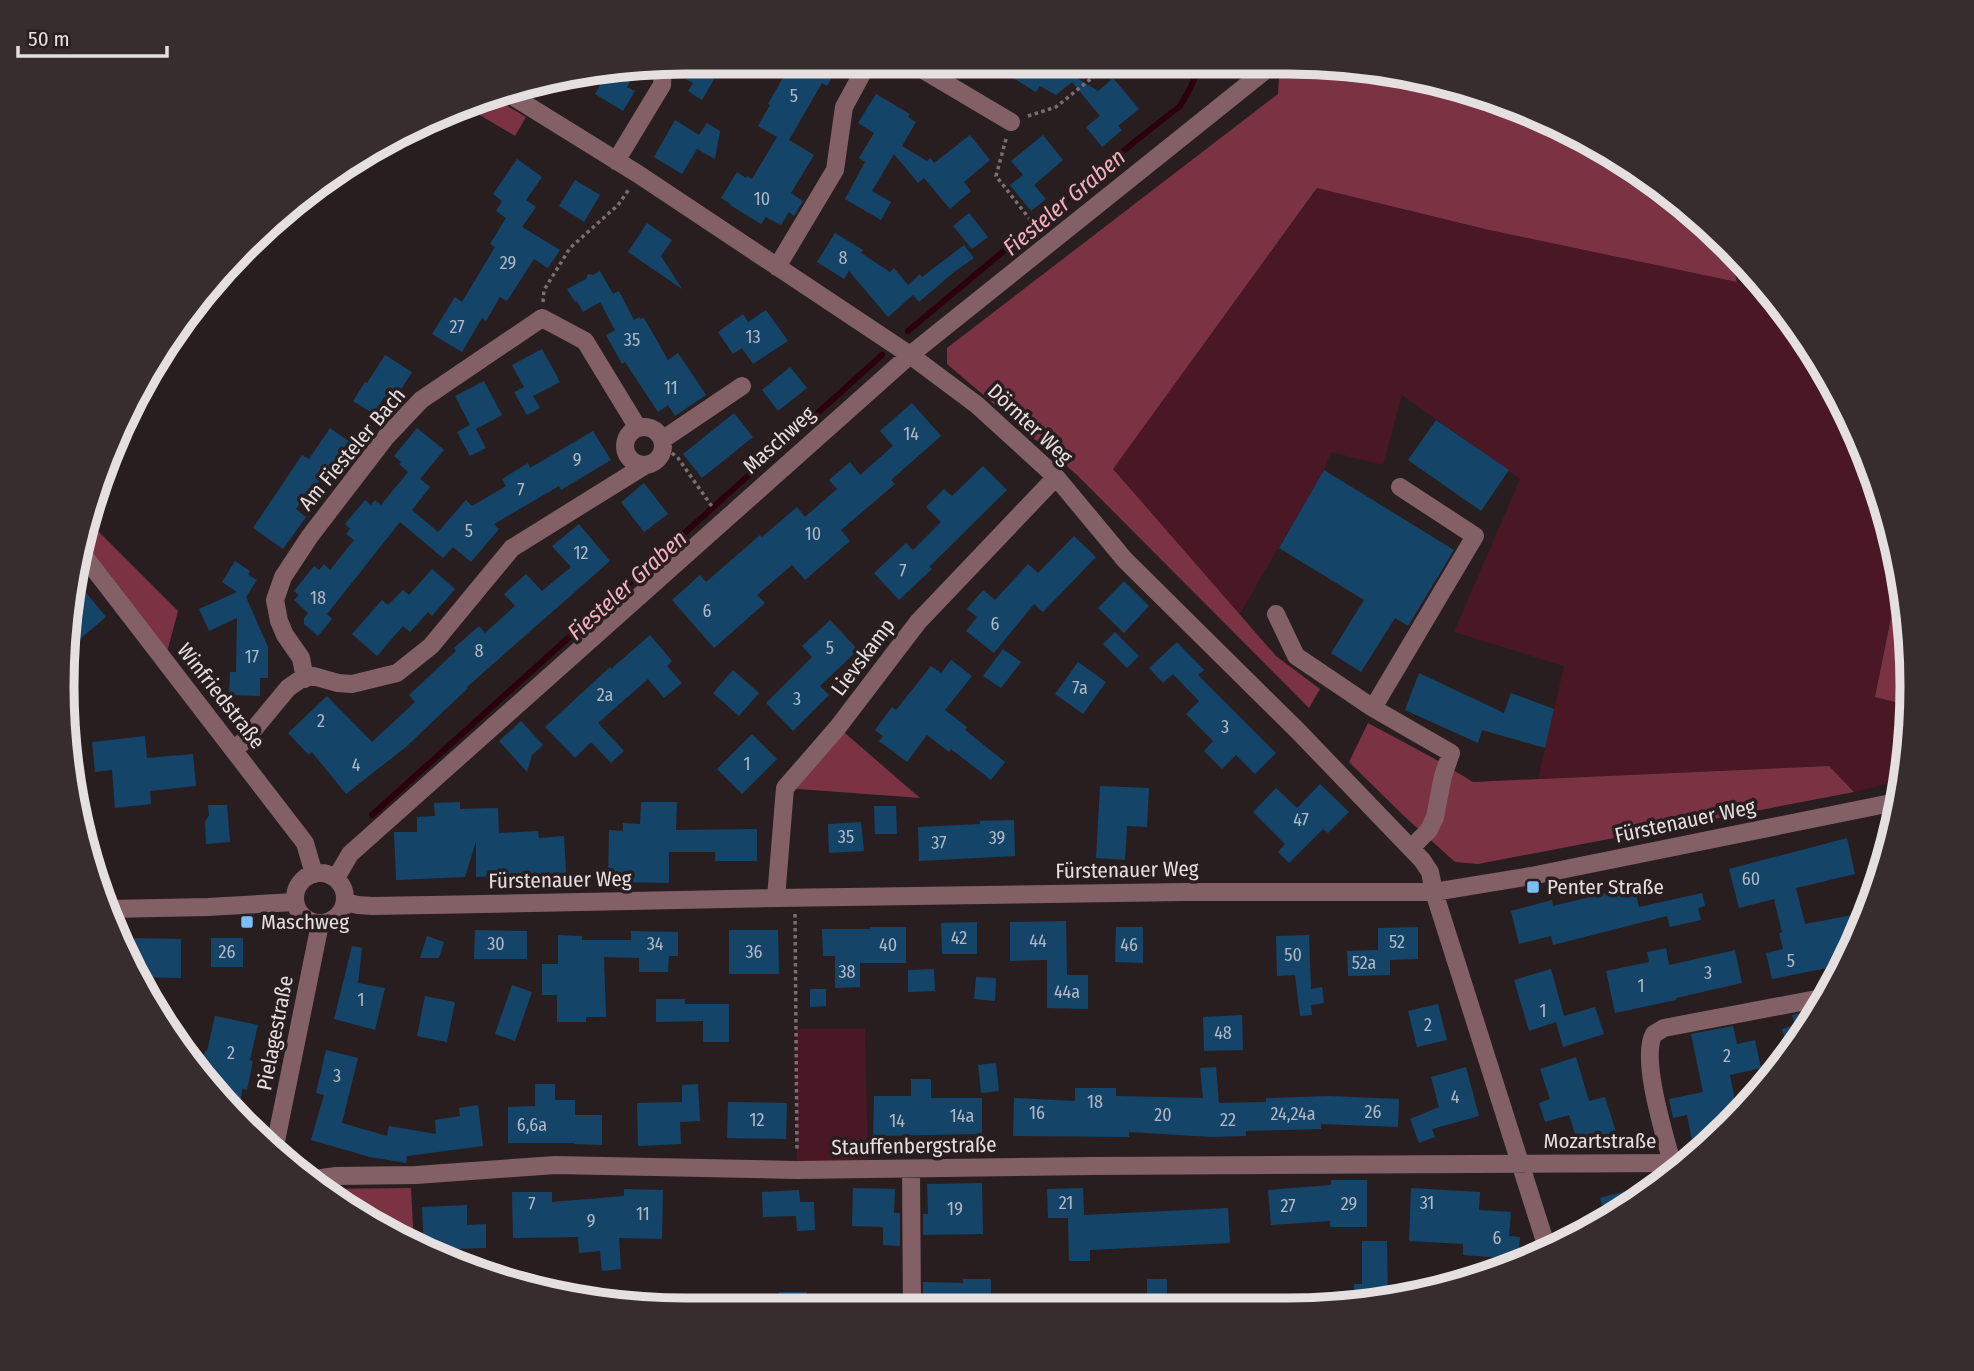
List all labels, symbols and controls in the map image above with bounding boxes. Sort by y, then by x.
scale bar [18,14,166,58]
text: 50 m [28,26,70,52]
house number: 5 [790,85,798,107]
water label: Fiesteler Graben [997,143,1131,261]
house number: 10 [754,188,770,210]
house number: 8 [839,247,848,269]
house number: 29 [500,252,516,274]
house number: 27 [449,316,465,338]
house number: 13 [745,326,761,348]
house number: 35 [624,329,640,351]
house number: 11 [664,377,678,399]
street label: Dörnter Weg [982,378,1078,470]
street label: Am Fiesteler Bach [293,382,411,516]
street label: Maschweg [738,401,821,479]
house number: 14 [903,423,919,445]
house number: 9 [573,449,581,471]
house number: 7 [517,479,525,501]
house number: 5 [465,520,473,542]
house number: 10 [805,523,821,545]
water label: Fiesteler Graben [562,524,692,646]
house number: 12 [574,542,589,564]
house number: 7 [899,560,907,582]
house number: 18 [310,587,326,609]
house number: 6 [703,600,712,622]
street label: Lievskamp [825,613,901,701]
house number: 6 [991,613,1000,635]
house number: 5 [826,637,834,659]
street label: Winfriedstraße [172,638,270,754]
house number: 8 [475,640,484,662]
house number: 17 [245,646,259,668]
house number: 7a [1072,677,1088,699]
house number: 2a [597,684,613,706]
house number: 3 [793,688,801,710]
house number: 2 [317,710,325,732]
house number: 3 [1221,716,1229,738]
house number: 1 [743,753,751,775]
house number: 4 [352,754,361,776]
street label: Fürstenauer Weg [1612,793,1758,849]
house number: 47 [1293,809,1309,831]
house number: 35 [838,826,854,848]
house number: 39 [989,827,1005,849]
house number: 37 [931,832,947,854]
street label: Fürstenauer Weg [1055,856,1199,884]
street label: Fürstenauer Weg [488,866,632,894]
house number: 60 [1742,868,1760,890]
place label: Penter Straße [1547,874,1664,900]
marker: Penter Straße [1525,879,1541,895]
place label: Maschweg [261,909,349,935]
marker: Maschweg [239,914,255,930]
house number: 42 [951,927,967,949]
house number: 44 [1029,930,1047,952]
house number: 52 [1389,931,1405,953]
house number: 30 [487,933,505,955]
house number: 34 [647,933,664,955]
house number: 40 [879,934,897,956]
house number: 46 [1120,934,1138,956]
house number: 26 [219,941,236,963]
house number: 36 [745,941,763,963]
house number: 50 [1284,944,1302,966]
house number: 5 [1787,950,1795,972]
house number: 52a [1352,952,1377,974]
house number: 38 [838,961,856,983]
house number: 3 [1704,962,1712,984]
street label: Pielagestraße [251,973,299,1093]
house number: 1 [1637,975,1645,997]
house number: 44a [1054,981,1080,1003]
house number: 1 [357,989,365,1011]
house number: 1 [1539,1000,1547,1022]
house number: 2 [1424,1014,1432,1036]
house number: 48 [1214,1022,1232,1044]
house number: 2 [227,1042,235,1064]
house number: 2 [1723,1045,1731,1067]
house number: 3 [333,1065,341,1087]
house number: 4 [1451,1086,1460,1108]
house number: 18 [1087,1091,1103,1113]
house number: 26 [1365,1101,1382,1123]
house number: 16 [1029,1102,1045,1124]
house number: 24,24a [1270,1103,1316,1125]
house number: 20 [1154,1104,1172,1126]
house number: 14a [950,1105,974,1127]
house number: 12 [750,1109,765,1131]
house number: 22 [1220,1109,1236,1131]
house number: 14 [889,1110,905,1132]
house number: 6,6a [517,1114,547,1136]
street label: Mozartstraße [1544,1128,1656,1154]
street label: Stauffenbergstraße [831,1132,997,1160]
house number: 21 [1059,1192,1073,1214]
house number: 31 [1420,1192,1434,1214]
house number: 7 [528,1193,536,1215]
house number: 29 [1341,1193,1357,1215]
house number: 27 [1280,1195,1296,1217]
house number: 19 [947,1198,963,1220]
house number: 11 [636,1203,650,1225]
house number: 9 [587,1210,595,1232]
house number: 6 [1493,1227,1502,1249]

